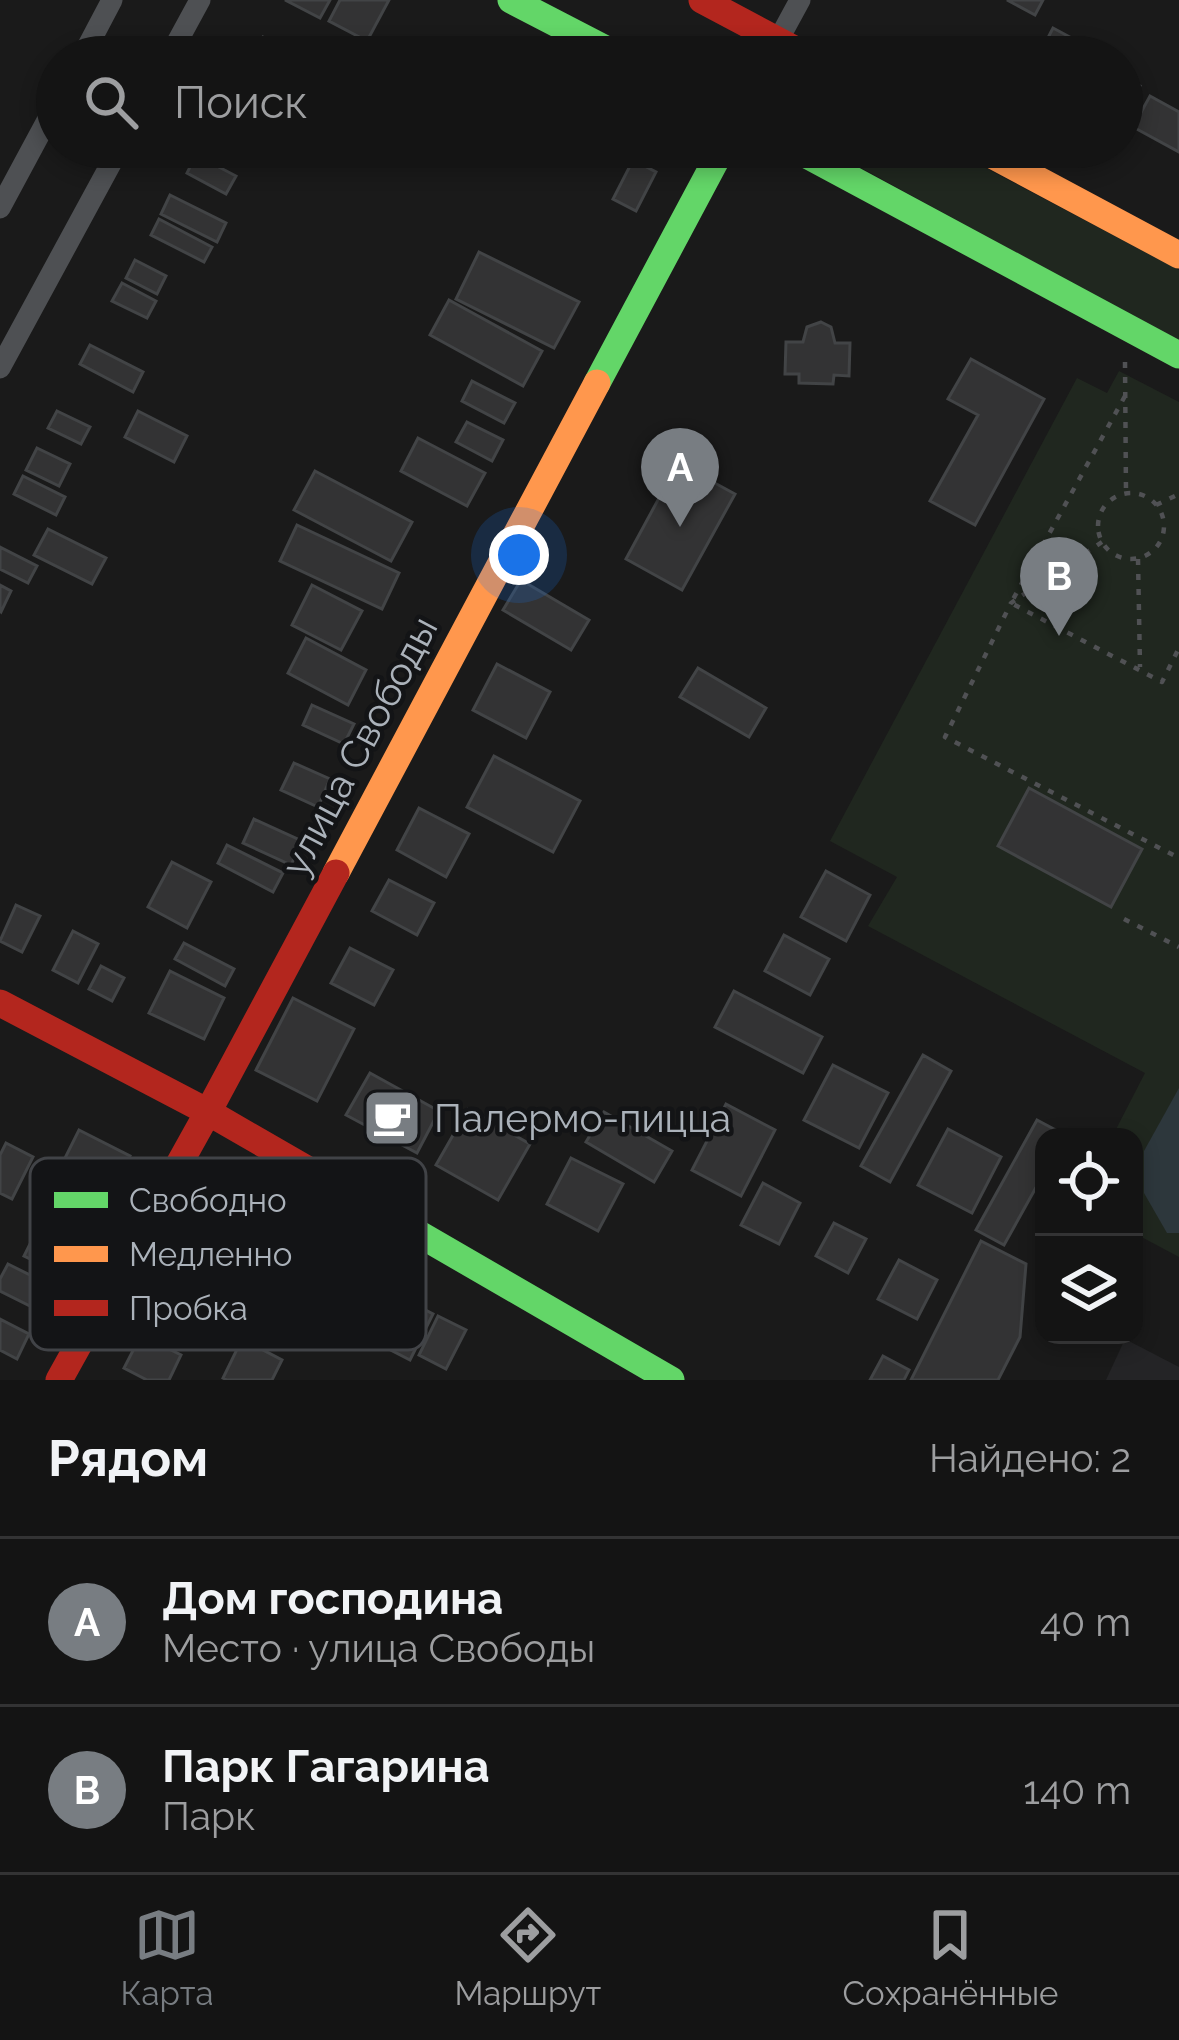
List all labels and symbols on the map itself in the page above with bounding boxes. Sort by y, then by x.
pin: A [641,428,719,527]
your location [489,525,549,585]
pin: B [1020,537,1098,636]
street label: улица Свободы [271,608,447,884]
cafe icon: Палермо-пицца [361,1087,423,1149]
place label: Палермо-пицца [434,1095,731,1141]
legend [30,1158,426,1350]
text: Свободно [129,1181,287,1220]
text: Медленно [129,1235,292,1274]
text: Пробка [129,1289,248,1328]

